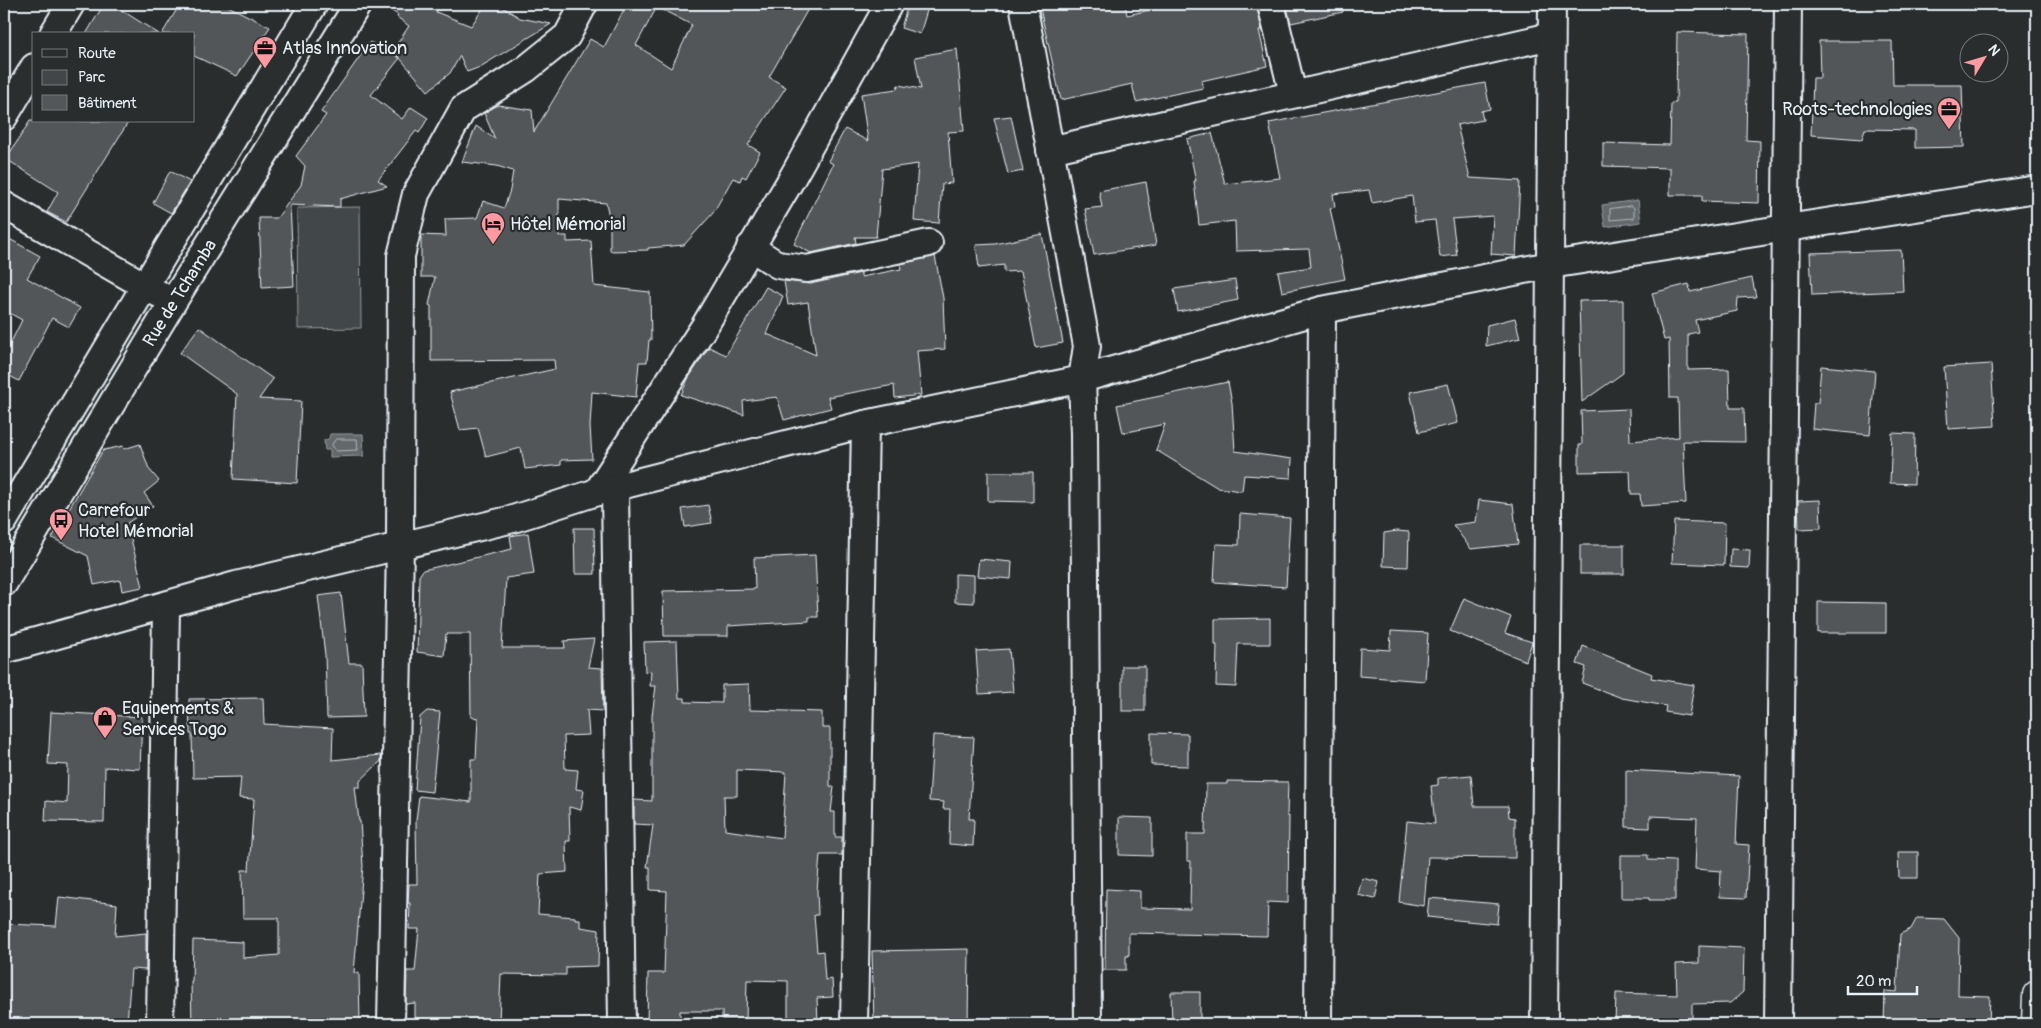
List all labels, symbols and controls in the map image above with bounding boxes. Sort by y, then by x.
legend [32,32,195,122]
north arrow [1958,32,2008,82]
office icon: Atlas Innovation [252,35,278,69]
place label: Atlas Innovation [282,37,407,60]
text: N [1984,41,2003,59]
text: Route [78,44,116,63]
text: Parc [78,68,106,87]
text: Bâtiment [78,94,138,113]
office icon: Roots-technologies [1936,96,1962,130]
place label: Roots-technologies [1782,98,1932,121]
hotel icon: Hôtel Mémorial [480,211,506,245]
place label: Hôtel Mémorial [510,213,626,236]
street label: Rue de Tchamba [138,235,222,351]
place label: Carrefour Hotel Mémorial [78,499,194,543]
bus stop icon: Carrefour Hotel Mémorial [48,507,74,541]
place label: Equipements & Services Togo [122,697,234,741]
shop icon: Equipements & Services Togo [92,705,118,739]
scale bar [1848,963,1917,995]
text: 20 m [1856,972,1891,991]

